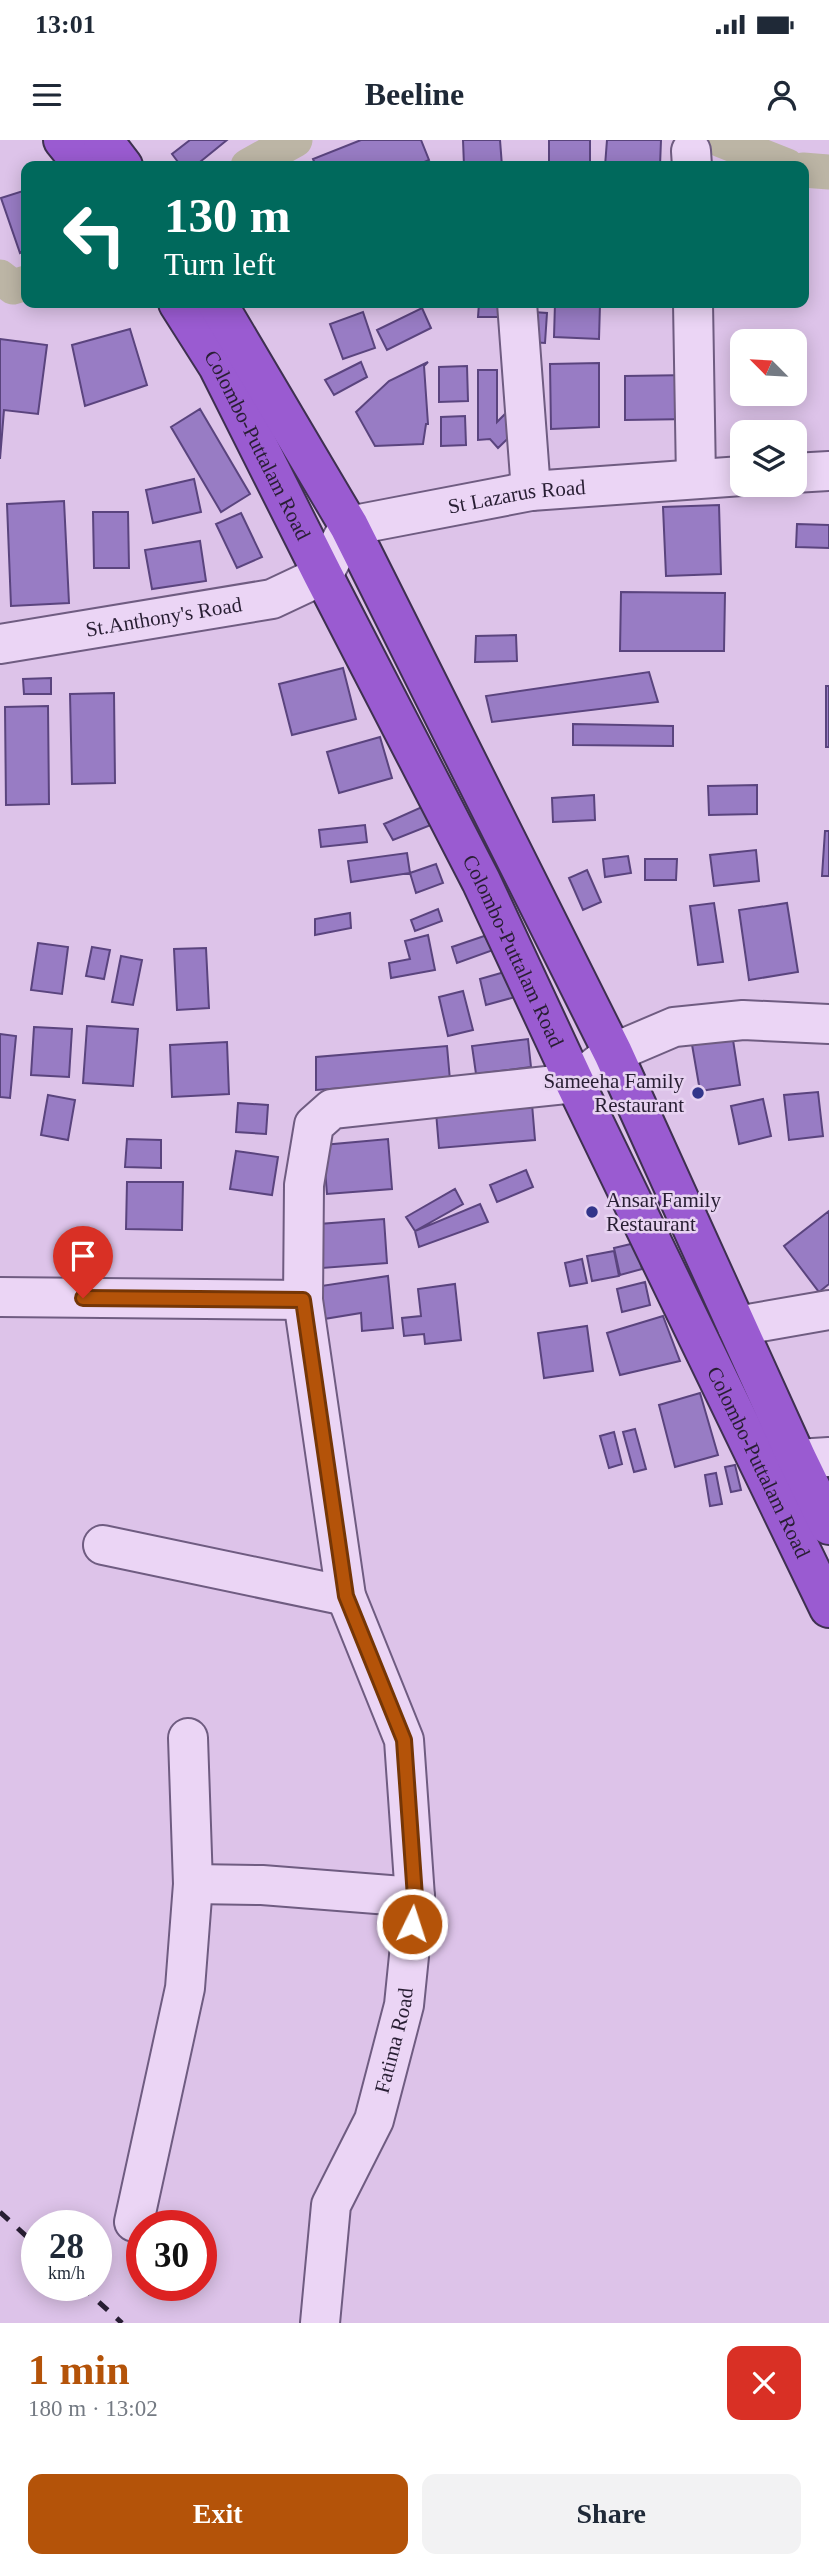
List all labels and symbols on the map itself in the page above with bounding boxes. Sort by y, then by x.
north arrow [730,329,807,406]
street label: Colombo-Puttalam Road [199,346,316,544]
street label: St Lazarus Road [446,475,587,519]
street label: St.Anthony's Road [84,592,244,642]
street label: Colombo-Puttalam Road [458,851,569,1051]
place label: Sameeha Family Restaurant [543,1069,684,1117]
marker: Sameeha Family Restaurant [690,1085,706,1101]
place label: Ansar Family Restaurant [606,1188,721,1236]
marker: Ansar Family Restaurant [584,1204,600,1220]
pin [53,1226,113,1298]
street label: Colombo-Puttalam Road [702,1363,815,1562]
position arrow [375,1887,449,1961]
street label: Fatima Road [370,1986,418,2096]
speed limit sign: 30 [126,2210,217,2301]

